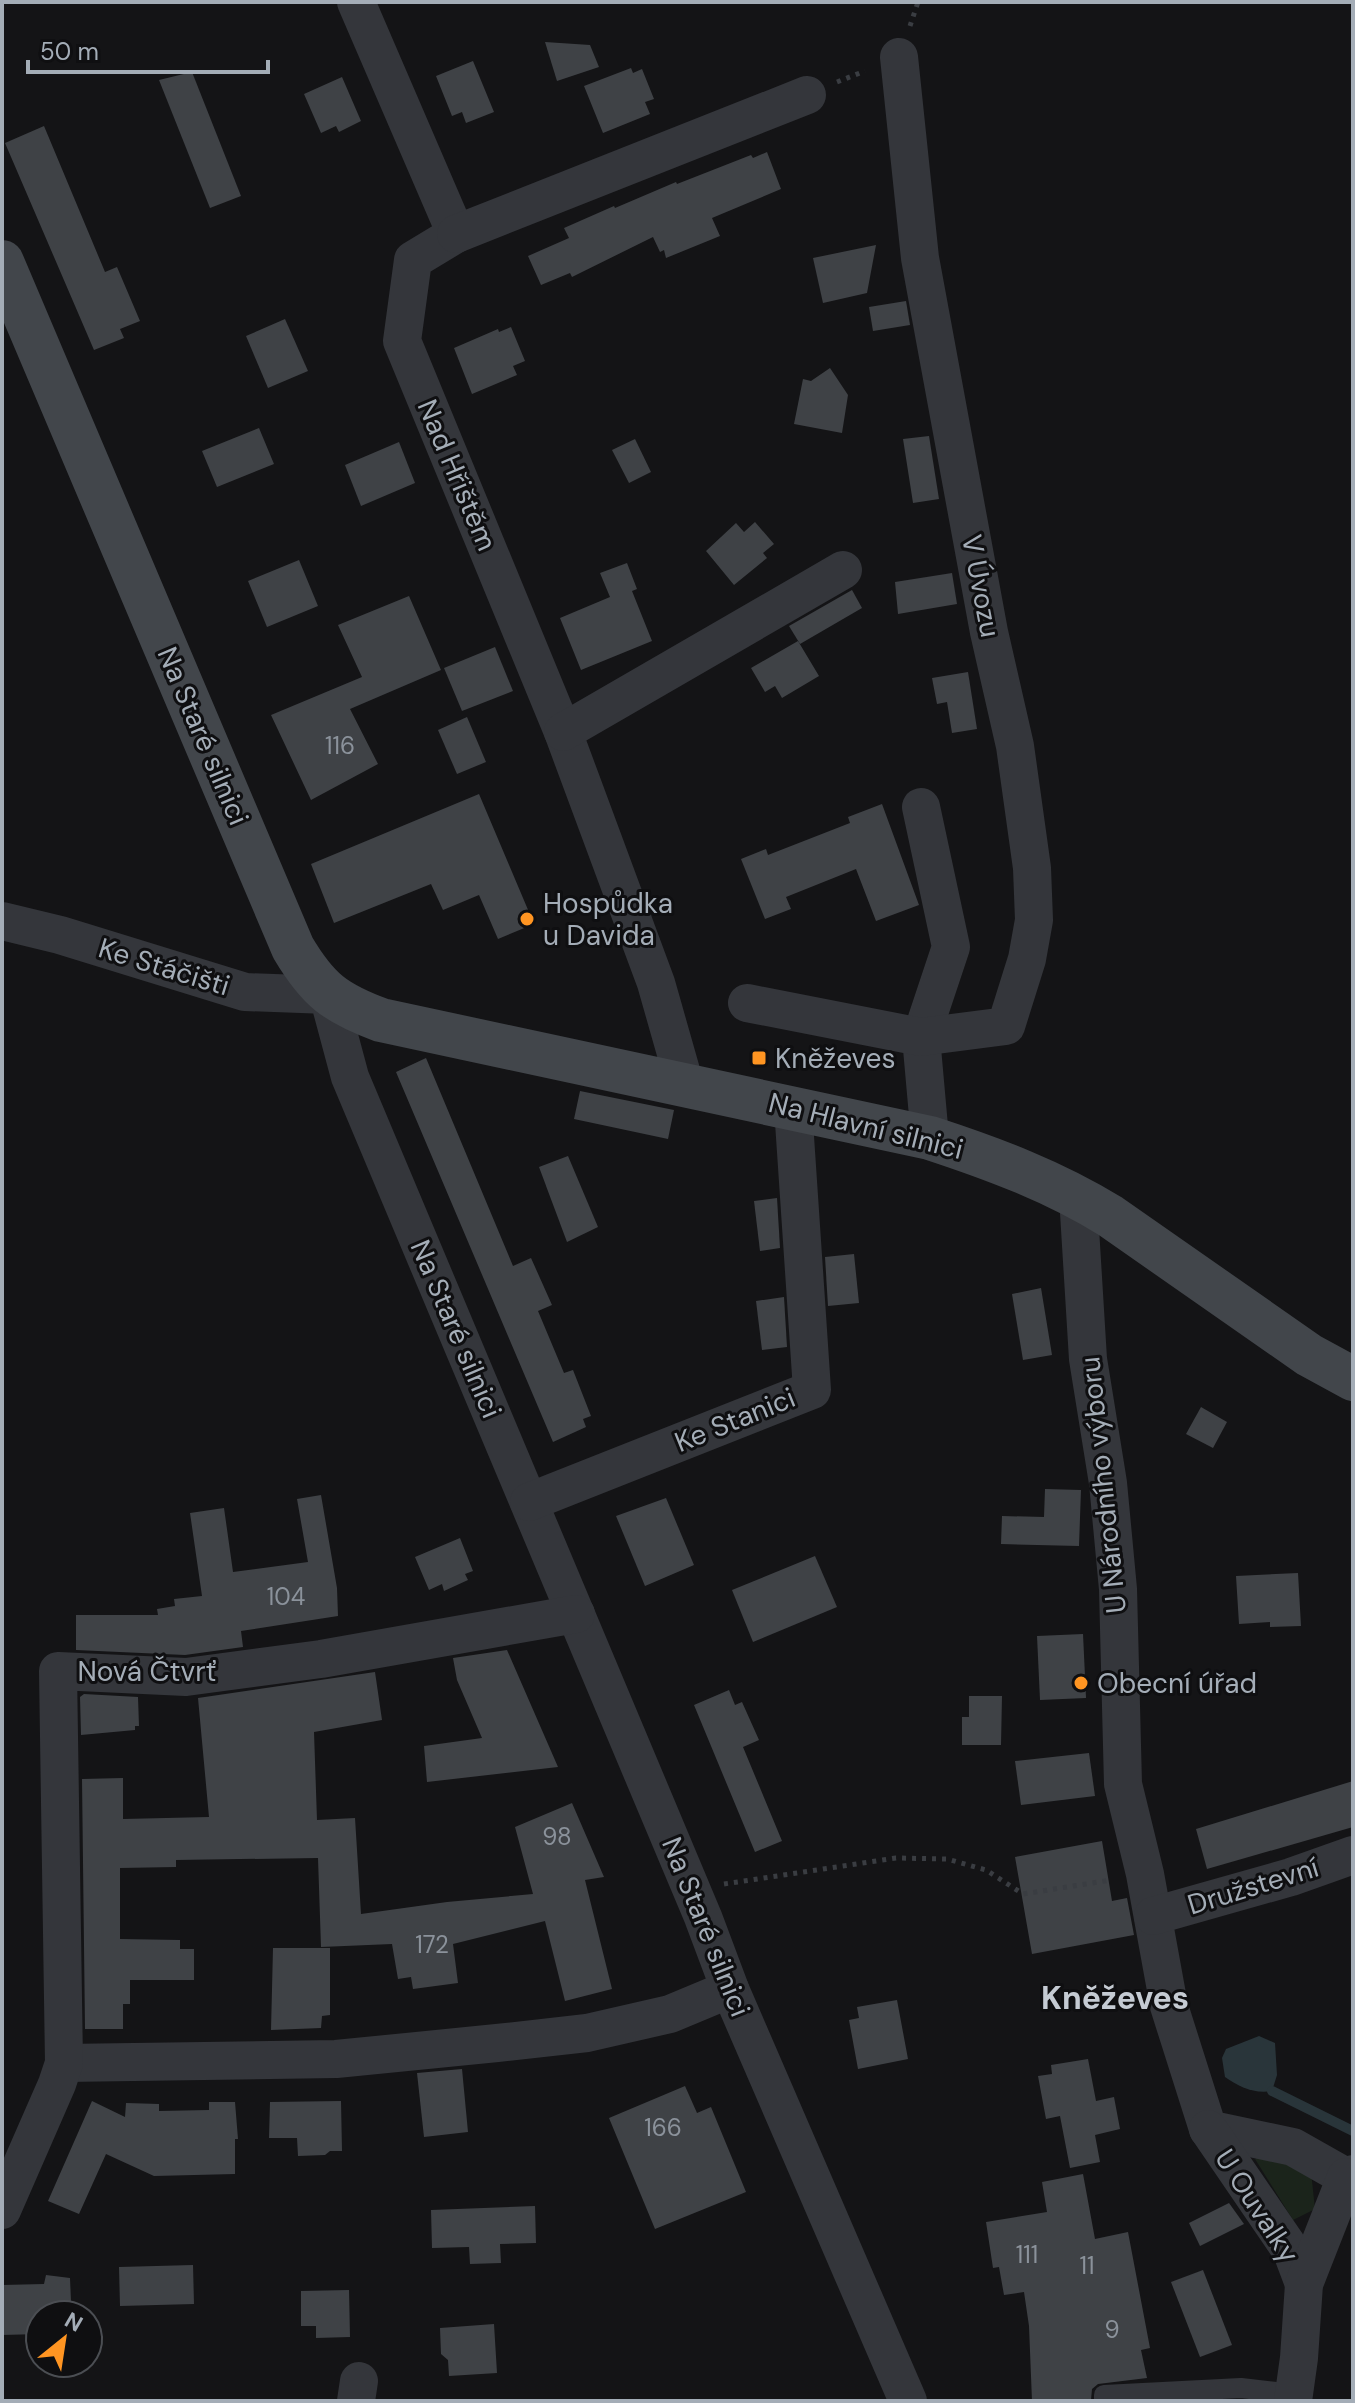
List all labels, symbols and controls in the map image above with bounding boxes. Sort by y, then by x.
scale bar [28,24,268,74]
text: 50 m [40,36,99,67]
street label: Nad Hřištěm [409,394,505,556]
street label: V Úvozu [953,531,1009,641]
street label: Na Staré silnici [149,641,257,831]
house number: 116 [325,730,355,761]
place label: Hospůdka u Davida [543,885,673,954]
marker: Hospůdka u Davida [518,910,536,928]
street label: Ke Stáčišti [94,930,234,1004]
place label: Kněževes [775,1040,896,1077]
marker: Kněževes [750,1049,768,1067]
street label: Na Hlavní silnici [765,1084,967,1168]
street label: Na Staré silnici [402,1234,510,1424]
street label: U Národního výboru [1071,1355,1135,1615]
street label: Ke Stanici [669,1379,801,1461]
house number: 104 [267,1581,305,1612]
street label: Nová Čtvrť [77,1653,217,1690]
place label: Obecní úřad [1097,1665,1257,1702]
marker: Obecní úřad [1072,1674,1090,1692]
house number: 98 [542,1821,572,1852]
street label: Na Staré silnici [653,1832,759,2022]
street label: Družstevní [1183,1848,1324,1923]
house number: 172 [415,1929,449,1960]
district label: Kněževes [1041,1977,1189,2019]
house number: 166 [644,2112,682,2143]
street label: U Ouvalky [1206,2142,1308,2270]
house number: 111 [1016,2239,1038,2270]
house number: 11 [1080,2250,1094,2281]
north arrow [24,2299,104,2379]
text: N [60,2306,88,2339]
house number: 9 [1104,2314,1120,2345]

